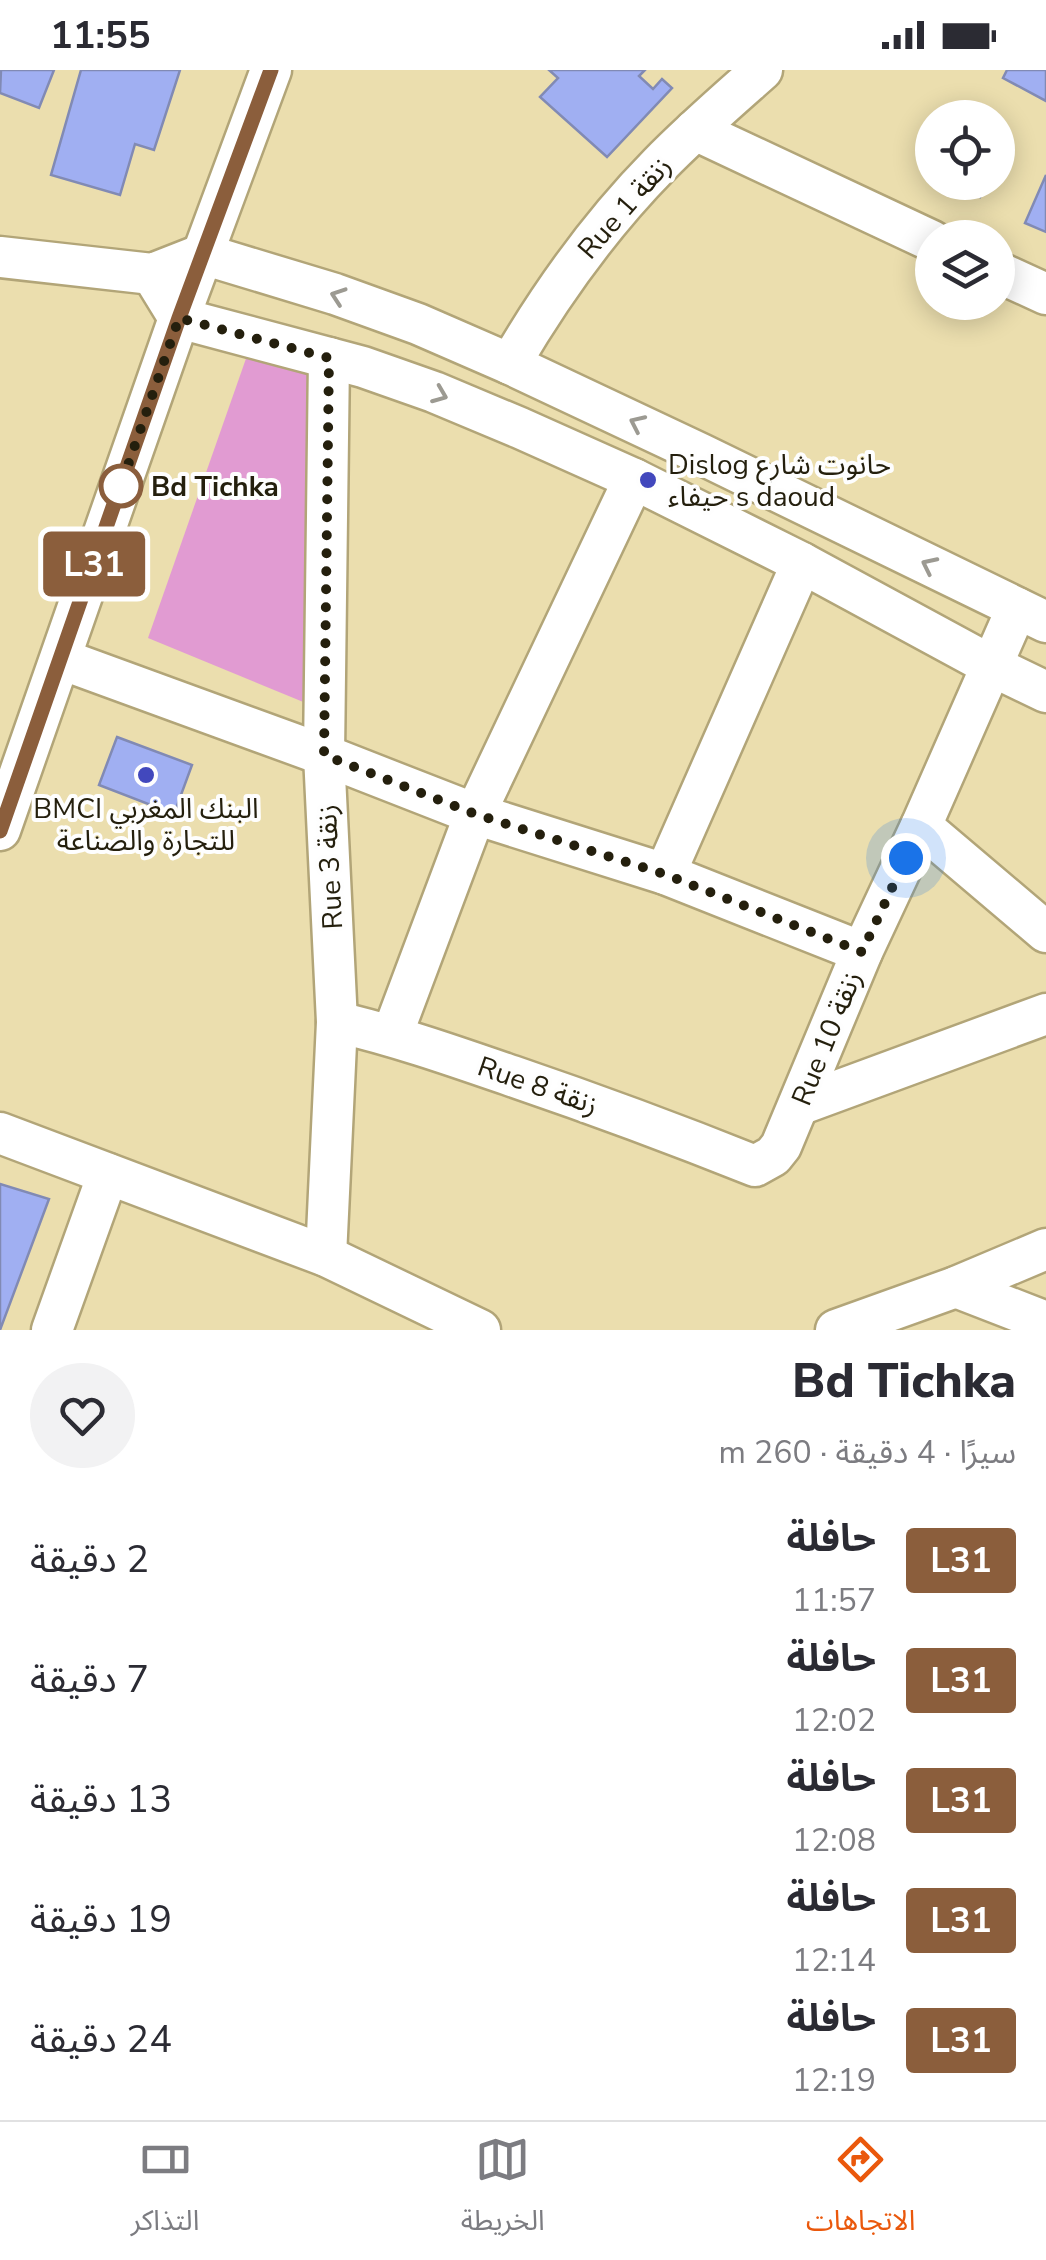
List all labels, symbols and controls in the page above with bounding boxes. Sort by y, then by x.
text: 11:55 [50,10,151,61]
map controls [915,100,1015,320]
button: locate [915,100,1015,200]
street label: Rue 1 زنقة [569,148,680,267]
button: layers [915,220,1015,320]
one-way arrow [330,287,347,307]
one-way arrow [431,383,448,403]
one-way arrow [629,416,647,436]
place label: Dislog حانوت شارع حيفاء s daoud [668,446,891,516]
marker: Bd Tichka [100,465,142,507]
place label: Bd Tichka [151,468,279,506]
marker: Dislog حانوت شارع حيفاء s daoud [637,469,659,491]
line badge: L31 [36,532,152,596]
text: L31 [63,541,125,588]
one-way arrow [922,558,940,577]
marker: BMCI البنك المغربي للتجارة والصناعة [135,764,157,786]
place label: BMCI البنك المغربي للتجارة والصناعة [33,790,259,860]
street label: Rue 3 زنقة [308,804,352,930]
your location [881,833,931,883]
street label: Rue 10 زنقة [783,966,871,1111]
street label: Rue 8 زنقة [472,1048,603,1124]
text: Bd Tichka [792,1348,1016,1414]
button: heart [30,1363,135,1468]
text: سيرًا · 4 دقيقة · 260 m [718,1431,1016,1474]
text: حافلة [787,1513,876,1564]
text: 2 دقيقة [30,1534,149,1585]
text: L31 [930,1537,992,1584]
text: 11:57 [792,1579,876,1622]
text: حافلة [787,1633,876,1684]
text: 7 دقيقة [30,1654,149,1705]
text: L31 [930,1657,992,1704]
text: 12:02 [792,1699,876,1742]
text: حافلة [787,1753,876,1804]
text: 13 دقيقة [30,1774,172,1825]
text: L31 [930,1777,992,1824]
text: 12:08 [792,1819,876,1862]
text: حافلة [787,1873,876,1924]
text: 19 دقيقة [30,1894,172,1945]
text: L31 [930,1897,992,1944]
text: 12:14 [792,1939,876,1982]
text: حافلة [787,1993,876,2044]
text: 24 دقيقة [30,2014,172,2065]
text: L31 [930,2017,992,2064]
text: 12:19 [792,2059,876,2102]
tab: التذاكر [131,2132,199,2251]
tab: الخريطة [461,2132,545,2251]
tab: الاتجاهات [806,2132,915,2251]

